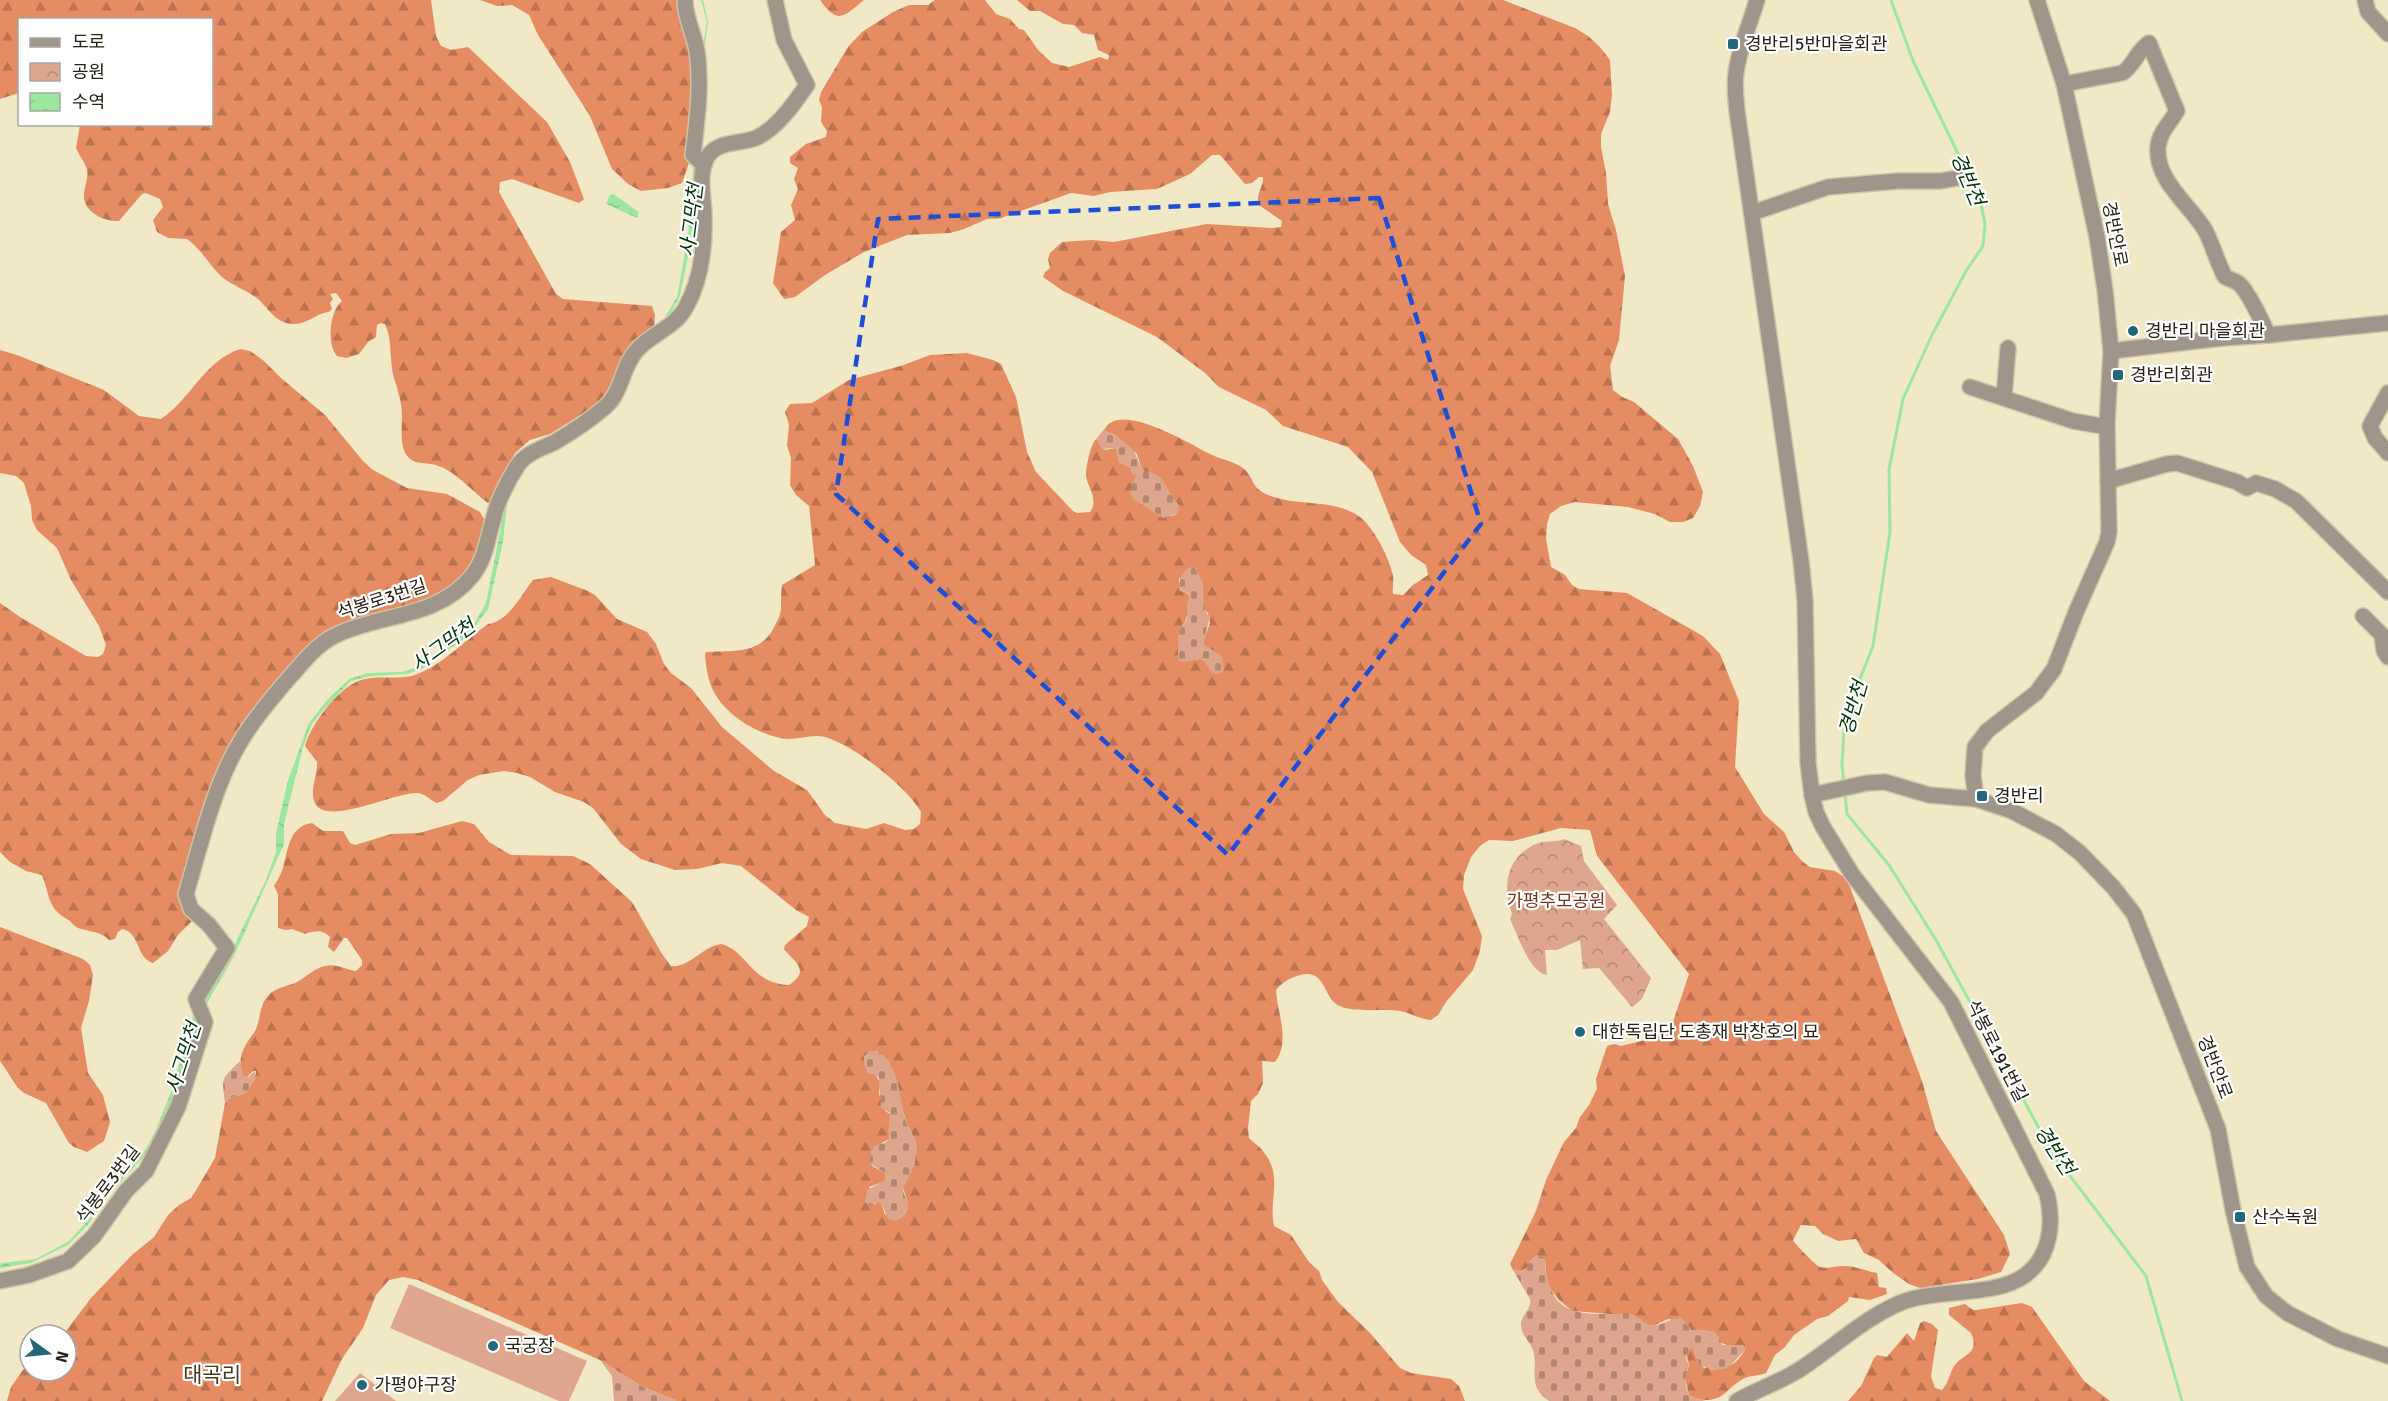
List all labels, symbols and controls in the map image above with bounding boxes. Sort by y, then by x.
legend [18,18,213,126]
text: 도로 [72,31,105,53]
place label: 경반리5반마을회관 [1745,33,1888,55]
marker: 경반리5반마을회관 [1726,37,1740,51]
text: 공원 [72,61,105,83]
text: 수역 [72,91,105,113]
water label: 경반천 [1945,149,1991,212]
water label: 사그막천 [675,179,709,258]
street label: 경반안로 [2098,199,2132,269]
place label: 경반리 마을회관 [2145,320,2265,342]
marker: 경반리 마을회관 [2126,324,2140,338]
place label: 경반리회관 [2130,364,2213,386]
marker: 경반리회관 [2111,368,2125,382]
street label: 석봉로3번길 [335,574,429,624]
water label: 사그막천 [406,612,483,677]
water label: 경반천 [1834,676,1874,738]
place label: 경반리 [1994,785,2044,807]
marker: 경반리 [1975,789,1989,803]
park label: 가평추모공원 [1506,890,1606,912]
street label: 석봉로191번길 [1962,996,2032,1106]
water label: 사그막천 [160,1017,208,1097]
place label: 대한독립단 도총재 박창호의 묘 [1592,1021,1819,1043]
marker: 대한독립단 도총재 박창호의 묘 [1573,1025,1587,1039]
street label: 경반안로 [2193,1032,2237,1102]
water label: 경반천 [2029,1120,2082,1182]
street label: 석봉로3번길 [71,1140,145,1228]
place label: 산수녹원 [2252,1206,2318,1228]
marker: 산수녹원 [2233,1210,2247,1224]
north arrow [18,1323,78,1383]
place label: 국궁장 [505,1335,555,1357]
marker: 국궁장 [486,1339,500,1353]
text: N [50,1349,73,1365]
district label: 대곡리 [183,1362,241,1388]
place label: 가평야구장 [374,1374,457,1396]
marker: 가평야구장 [355,1378,369,1392]

